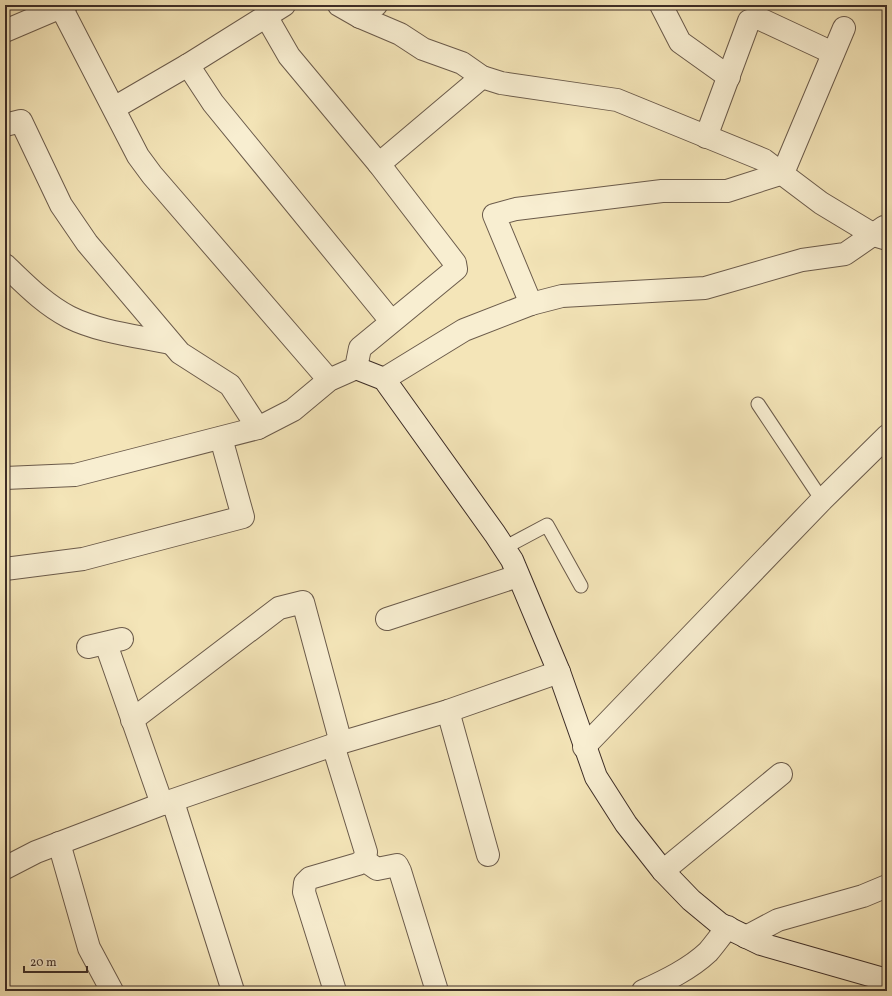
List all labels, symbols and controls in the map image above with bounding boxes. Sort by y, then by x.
scale bar [24,948,87,974]
text: 20 m [30,955,57,971]

